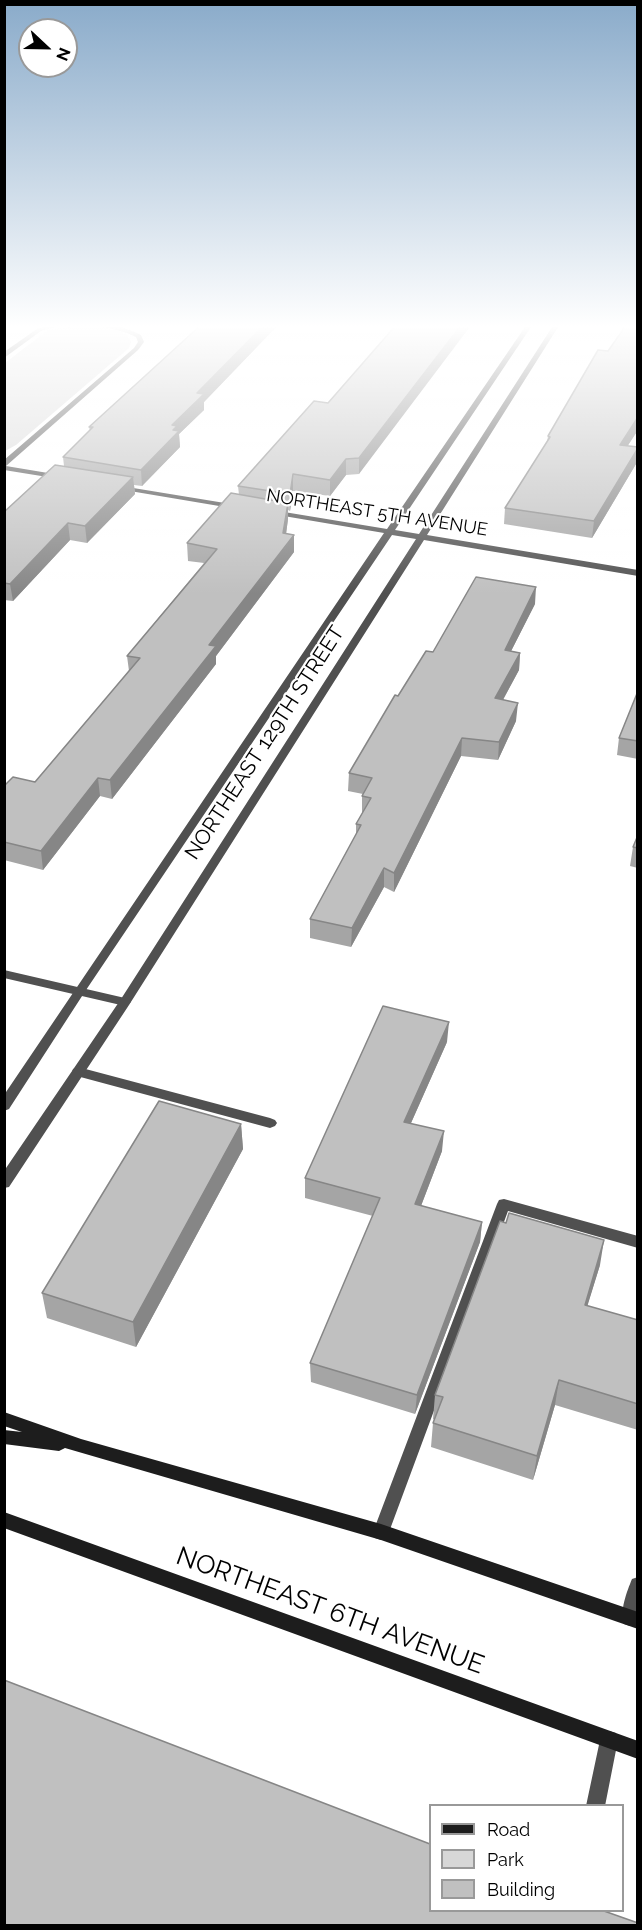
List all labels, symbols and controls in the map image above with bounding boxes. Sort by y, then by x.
north arrow [18,18,78,78]
text: N [52,45,74,63]
street label: NORTHEAST 5TH AVENUE [265,485,489,541]
street label: NORTHEAST 129TH STREET [180,621,350,865]
street label: NORTHEAST 6TH AVENUE [172,1541,488,1681]
legend [429,1804,624,1912]
text: Road [487,1819,530,1840]
text: Park [487,1849,524,1870]
text: Building [487,1879,555,1900]

